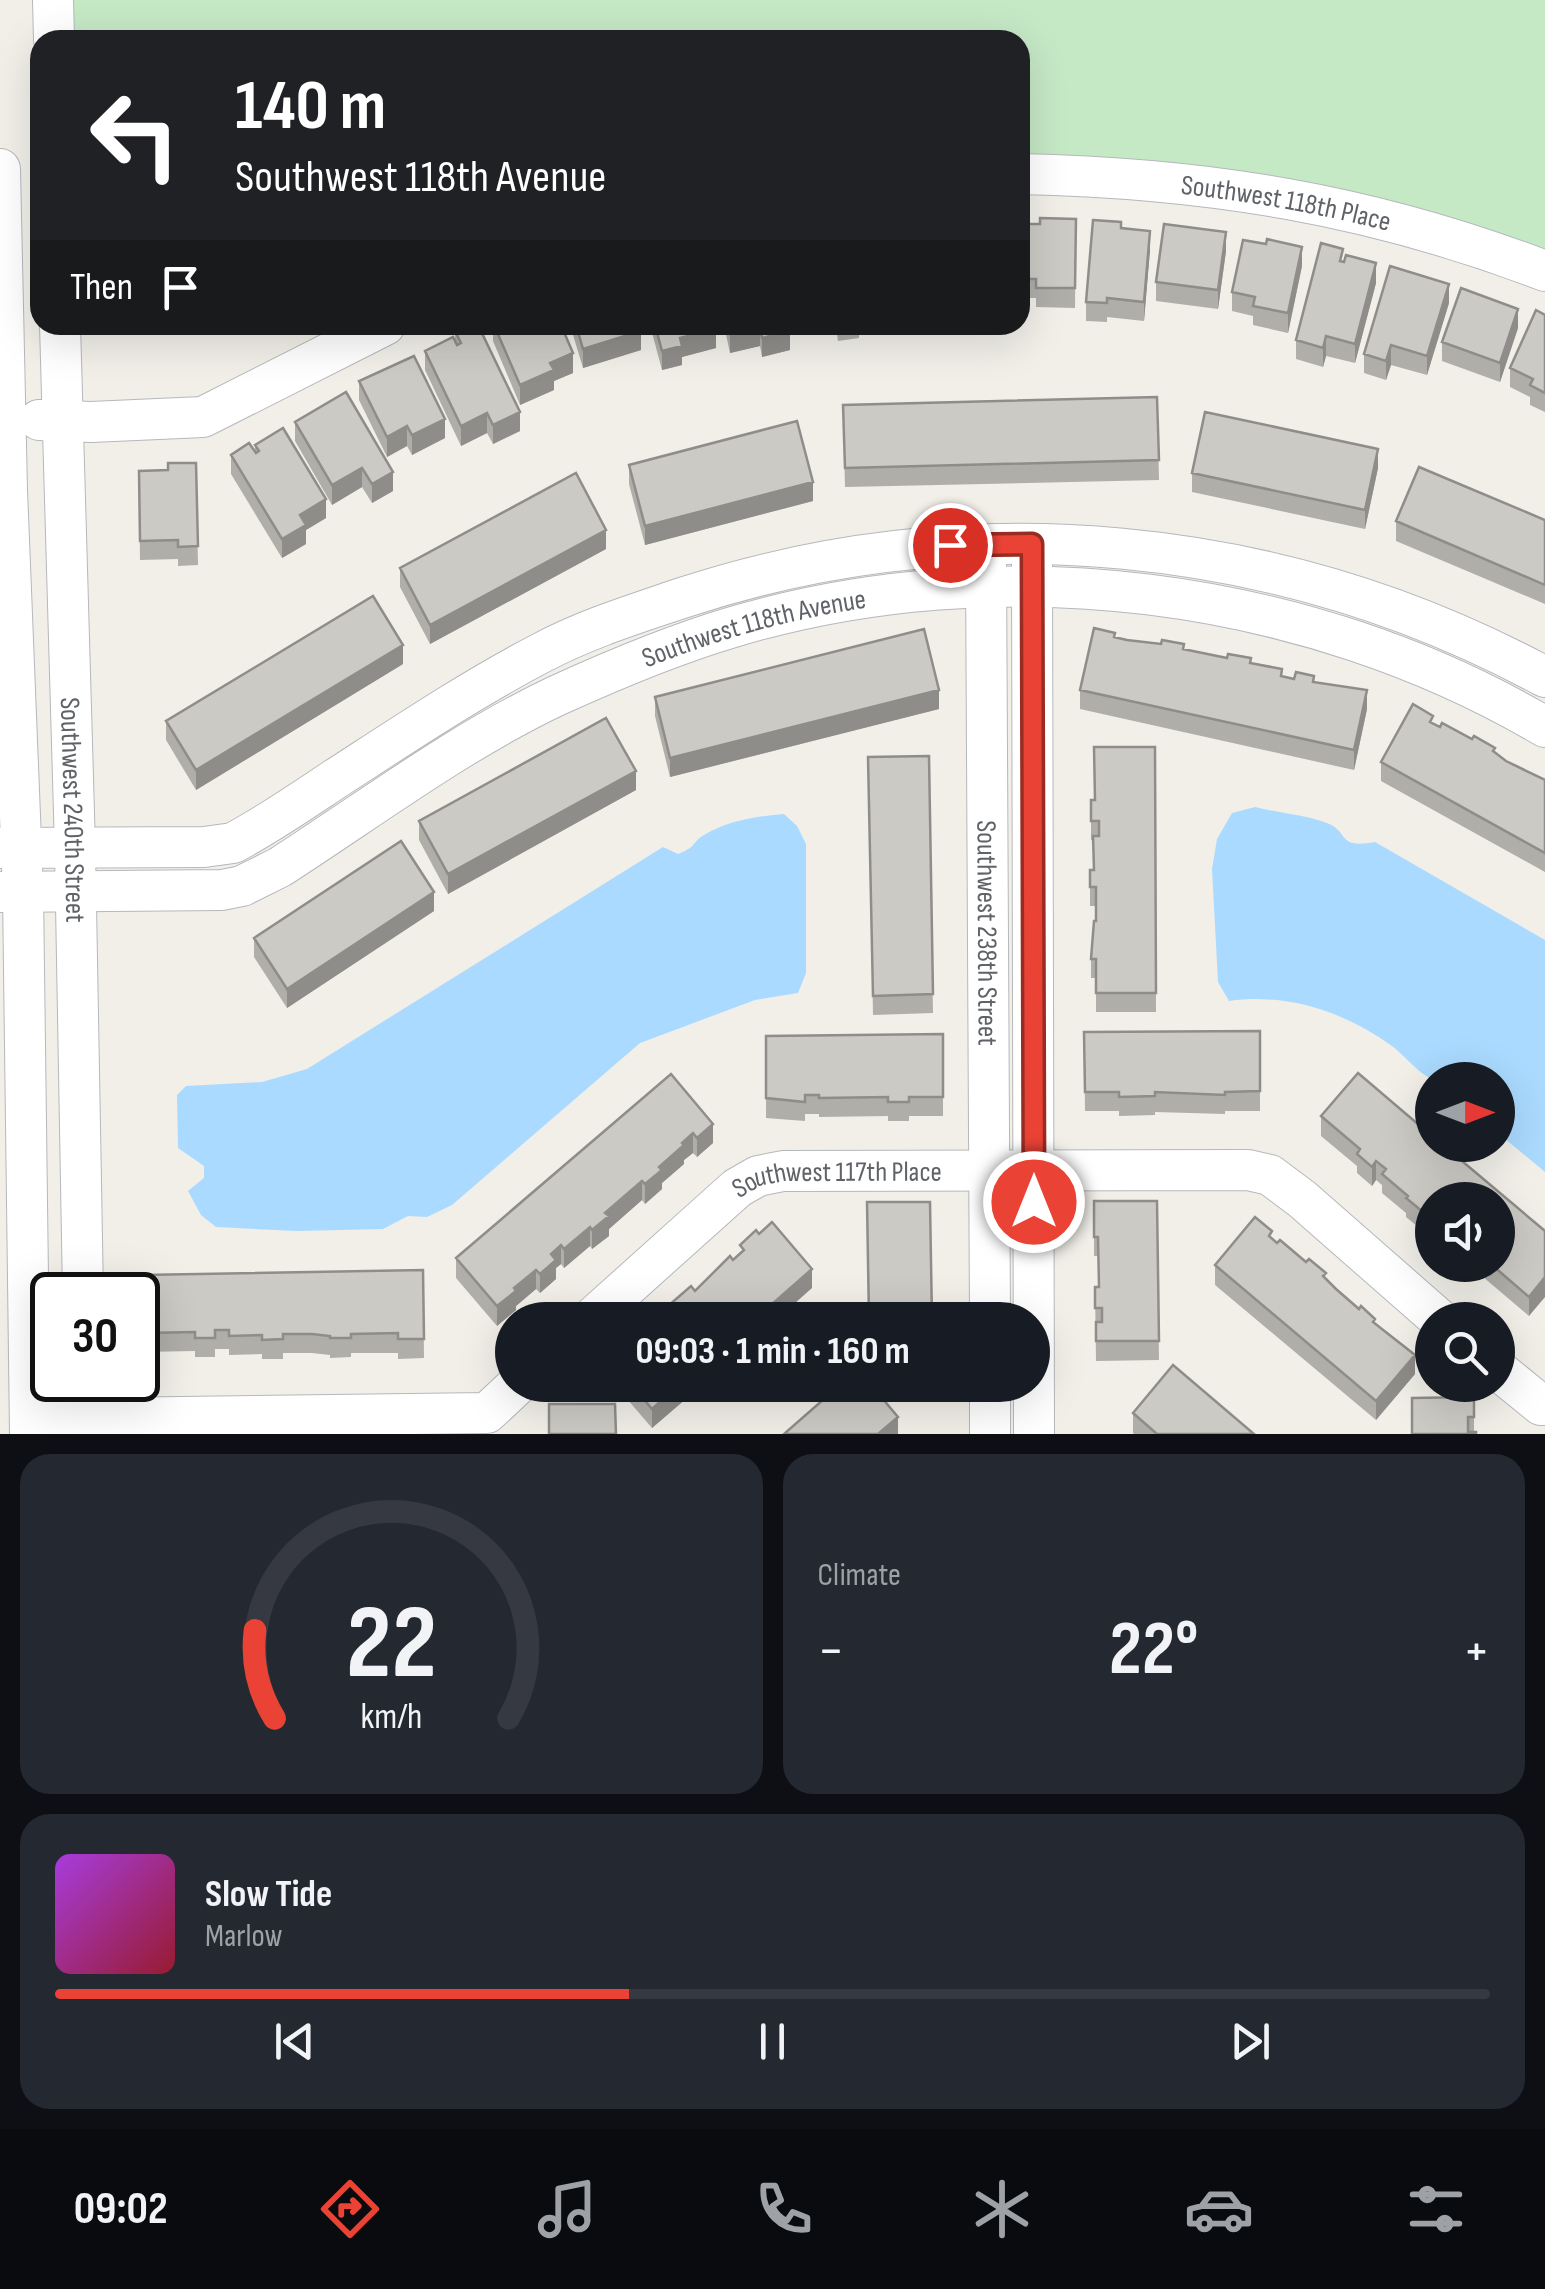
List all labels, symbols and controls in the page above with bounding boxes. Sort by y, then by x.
text: 140 m [235,65,386,149]
icon: left [70,70,200,200]
text: Southwest 118th Avenue [235,150,606,205]
street label: Southwest 118th Place [1179,169,1394,239]
icon: arrive [153,260,208,315]
text: Then [70,265,133,310]
pin [908,503,993,588]
icon: arrive [923,518,978,573]
street label: Southwest 118th Avenue [637,583,868,675]
street label: Southwest 240th Street [53,697,91,923]
street label: Southwest 238th Street [969,820,1004,1046]
north arrow [1415,1062,1515,1162]
map controls [1415,1062,1515,1402]
position arrow [982,1150,1086,1254]
street label: Southwest 117th Place [726,1156,942,1205]
button: sound [1415,1182,1515,1282]
speed limit sign: 30 [30,1272,160,1402]
button: search [1415,1302,1515,1402]
text: 09:03 · 1 min · 160 m [635,1329,910,1374]
text: Climate [818,1556,901,1595]
text: 22 [346,1582,437,1707]
text: 22° [1109,1605,1198,1696]
text: − [818,1618,844,1685]
text: + [1463,1618,1490,1685]
text: km/h [360,1696,422,1739]
text: Slow Tide [205,1872,332,1917]
text: Marlow [205,1917,283,1956]
icon: previous [267,2014,322,2069]
icon: pause [745,2014,800,2069]
icon: next [1223,2014,1278,2069]
icon: directions [315,2174,385,2244]
icon: music [532,2174,602,2244]
icon: phone [749,2174,819,2244]
icon: climate [967,2174,1037,2244]
icon: car [1184,2174,1254,2244]
icon: filters [1401,2174,1471,2244]
text: 09:02 [74,2182,168,2237]

